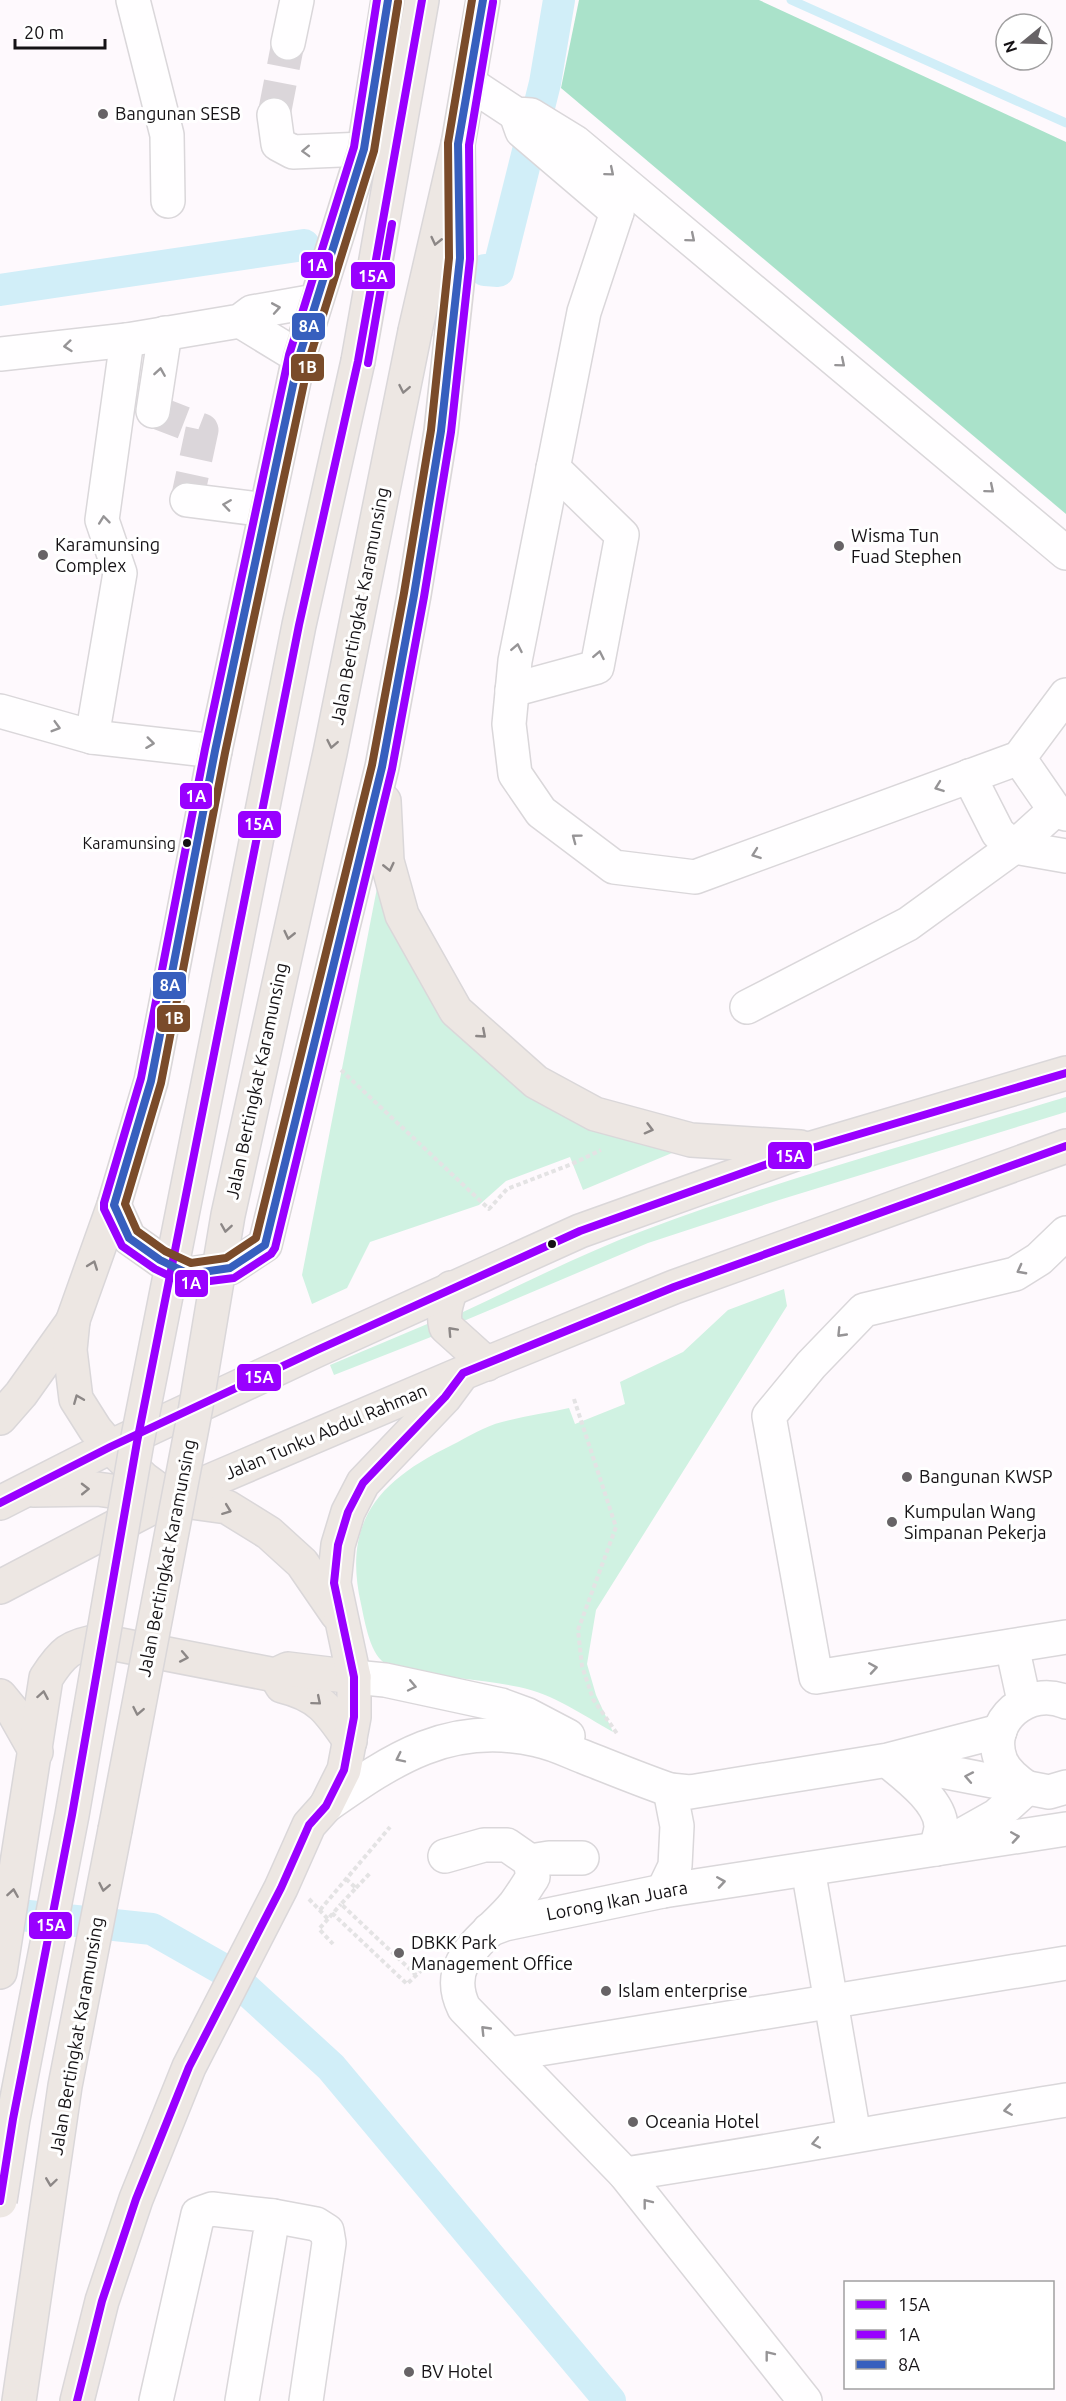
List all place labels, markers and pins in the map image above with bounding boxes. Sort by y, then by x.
place label: Bangunan SESB [115,103,241,123]
marker: Bangunan SESB [96,107,110,121]
place label: Wisma Tun Fuad Stephen [851,525,962,566]
place label: Karamunsing Complex [55,534,160,575]
marker: Wisma Tun Fuad Stephen [832,539,846,553]
marker: Karamunsing Complex [36,548,50,562]
place label: Karamunsing [83,834,176,852]
marker: Karamunsing [181,837,193,849]
unlabelled marker [546,1238,558,1250]
place label: Bangunan KWSP [919,1466,1053,1486]
marker: Bangunan KWSP [900,1470,914,1484]
place label: Kumpulan Wang Simpanan Pekerja [904,1501,1047,1542]
marker: Kumpulan Wang Simpanan Pekerja [885,1515,899,1529]
place label: DBKK Park Management Office [411,1932,573,1973]
marker: DBKK Park Management Office [392,1946,406,1960]
place label: Islam enterprise [618,1980,748,2000]
marker: Islam enterprise [599,1984,613,1998]
place label: Oceania Hotel [645,2111,760,2131]
marker: Oceania Hotel [626,2115,640,2129]
place label: BV Hotel [421,2361,493,2381]
marker: BV Hotel [402,2365,416,2379]

